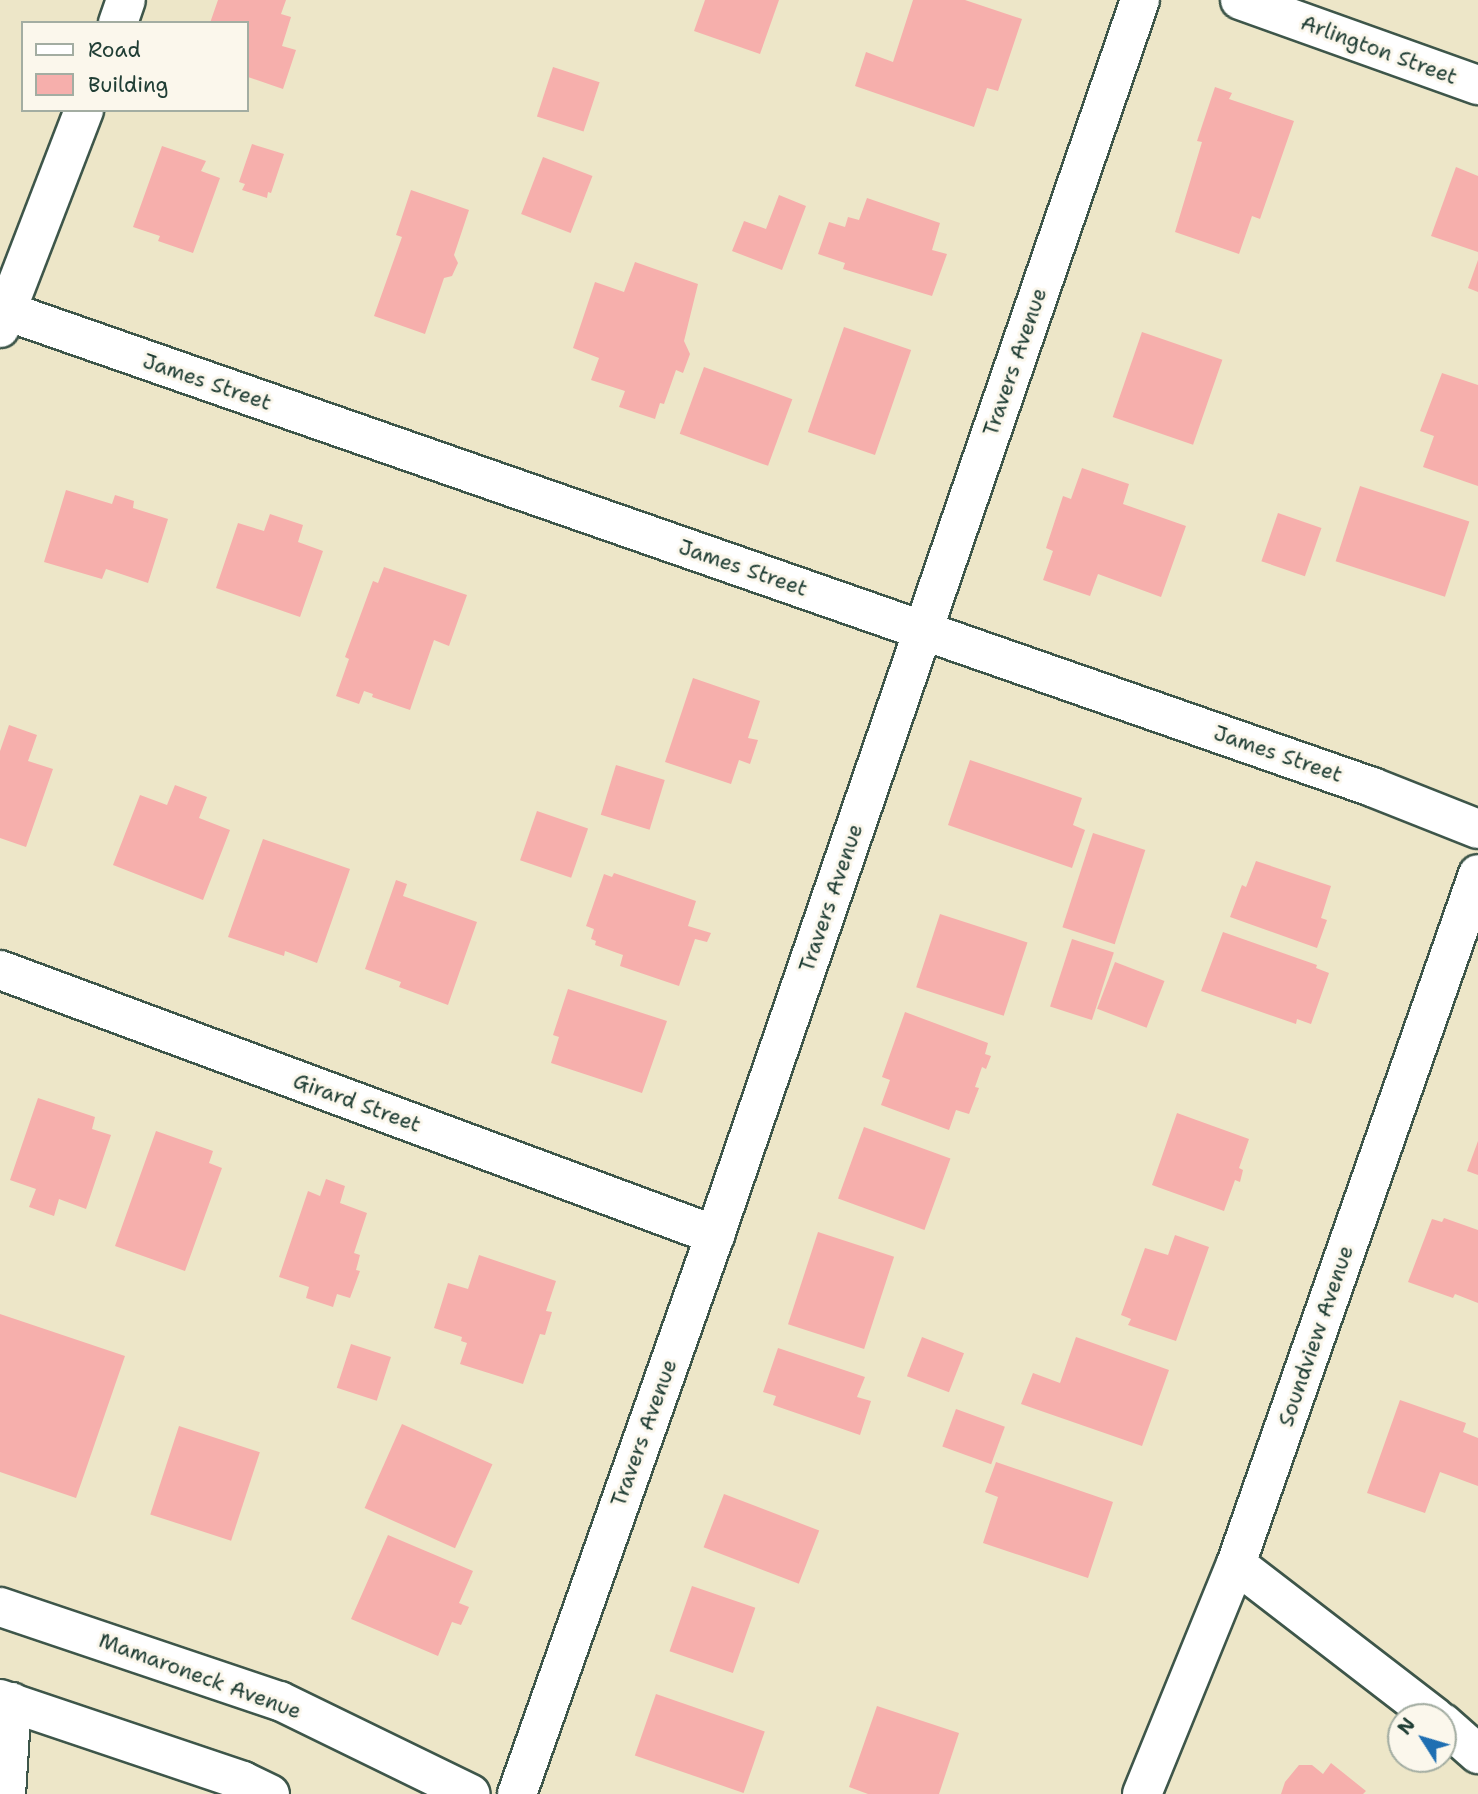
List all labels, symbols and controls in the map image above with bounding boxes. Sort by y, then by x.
street label: Arlington Street [1297,10,1461,90]
legend [21,21,248,112]
text: Road [88,36,141,64]
text: Building [88,71,168,99]
street label: Travers Avenue [978,285,1052,439]
street label: James Street [139,348,275,416]
street label: James Street [675,534,811,602]
street label: James Street [1210,720,1346,788]
street label: Travers Avenue [794,821,868,975]
street label: Girard Street [290,1068,424,1138]
street label: Soundview Avenue [1273,1242,1359,1430]
street label: Travers Avenue [606,1356,682,1510]
street label: Mamaroneck Avenue [95,1628,305,1724]
north arrow [1387,1703,1457,1773]
text: N [1392,1713,1421,1740]

